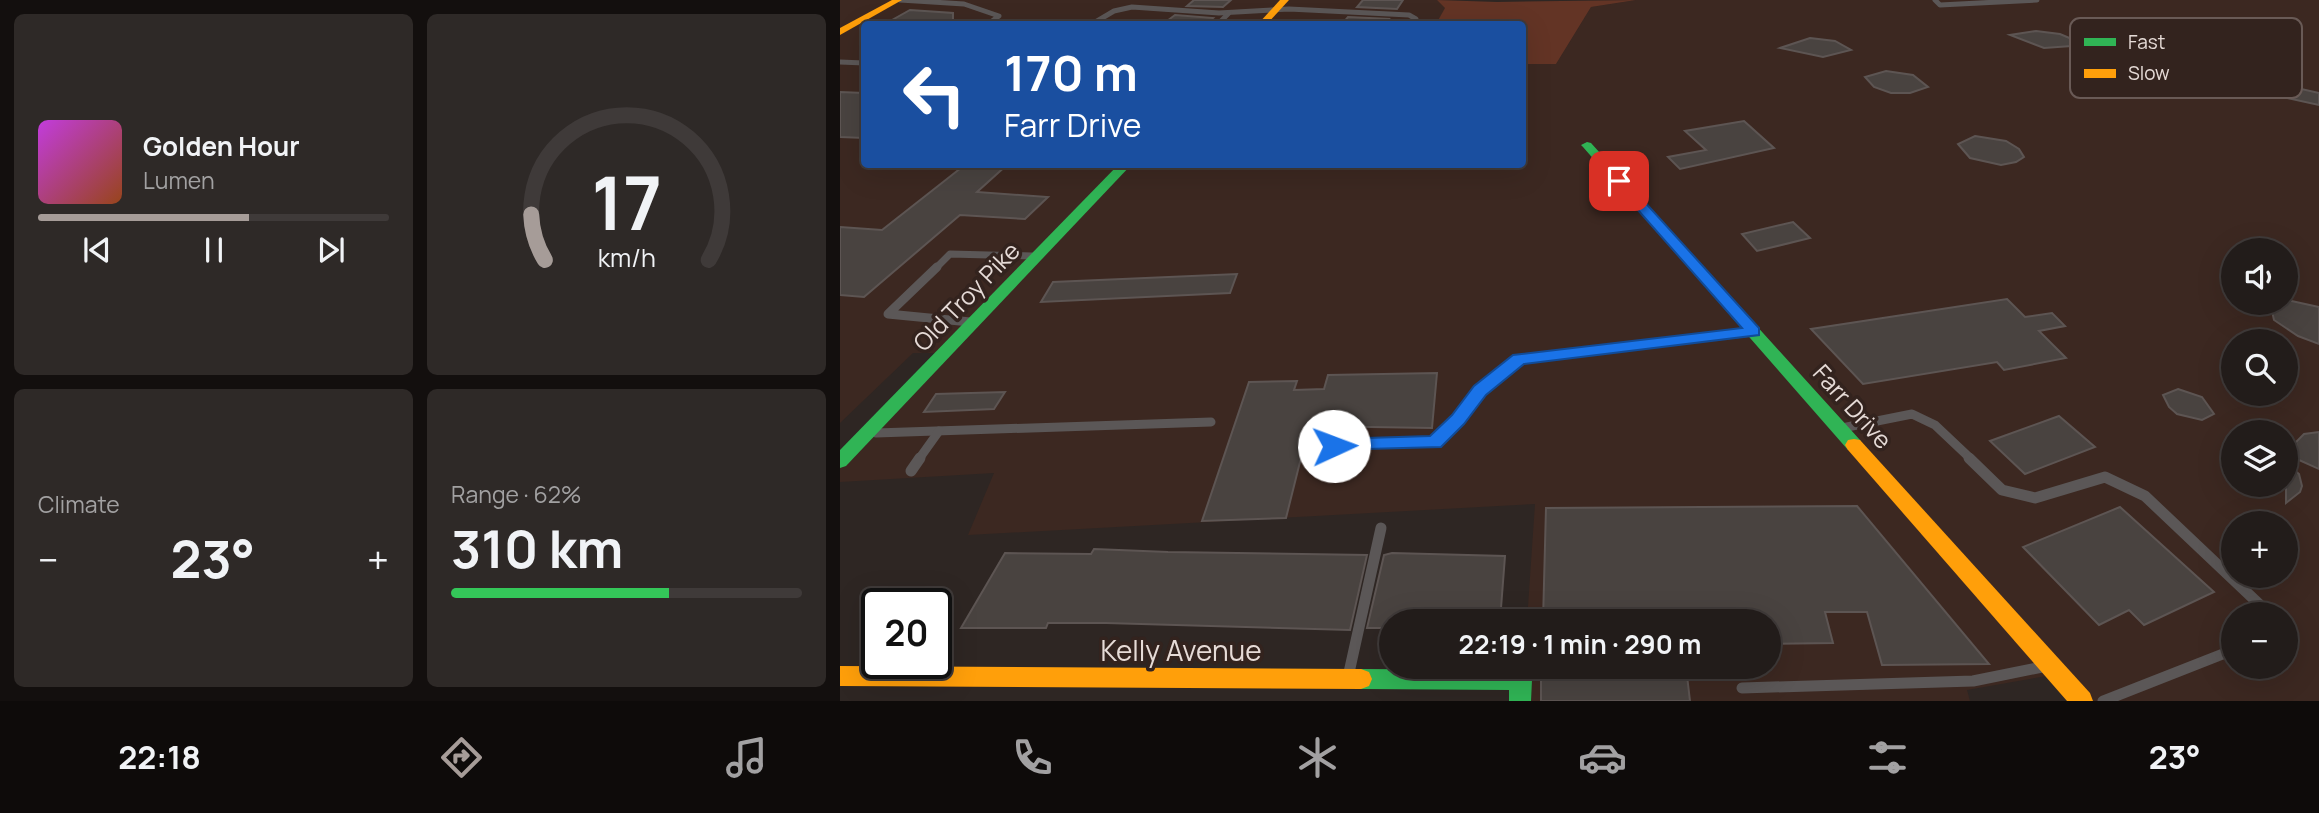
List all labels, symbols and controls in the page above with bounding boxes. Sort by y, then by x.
legend [2070,18,2302,98]
text: Fast [2128,29,2165,55]
text: 170 m [1004,39,1138,106]
icon: left [889,49,980,140]
text: Slow [2128,60,2170,86]
text: Farr Drive [1004,103,1142,147]
text: Golden Hour [143,128,300,164]
pin [1589,151,1649,211]
text: 17 [591,153,662,253]
icon: arrive [1600,162,1638,200]
text: Lumen [143,164,215,196]
icon: previous [78,231,116,269]
icon: pause [195,231,233,269]
icon: next [312,231,350,269]
street label: Old Troy Pike [905,234,1027,358]
map controls [2221,238,2298,679]
button: sound [2221,238,2298,315]
text: km/h [597,240,656,275]
button: search [2221,329,2298,406]
street label: Farr Drive [1806,357,1900,455]
position arrow [1297,409,1371,483]
button: layers [2221,420,2298,497]
text: Range · 62% [451,478,582,510]
text: Climate [38,488,120,520]
button: + [2221,511,2298,588]
text: 310 km [451,513,623,584]
text: 23° [171,523,255,594]
text: − [38,533,59,585]
text: + [367,533,389,585]
speed limit sign: 20 [861,588,952,679]
button: − [2221,602,2298,679]
text: 22:19 · 1 min · 290 m [1459,626,1701,662]
street label: Kelly Avenue [1100,631,1262,669]
icon: directions [437,733,486,782]
icon: music [722,733,771,782]
icon: phone [1008,733,1057,782]
icon: climate [1293,733,1342,782]
icon: car [1578,733,1627,782]
icon: filters [1863,733,1912,782]
text: 22:18 [118,735,201,779]
text: 23° [2149,735,2201,779]

